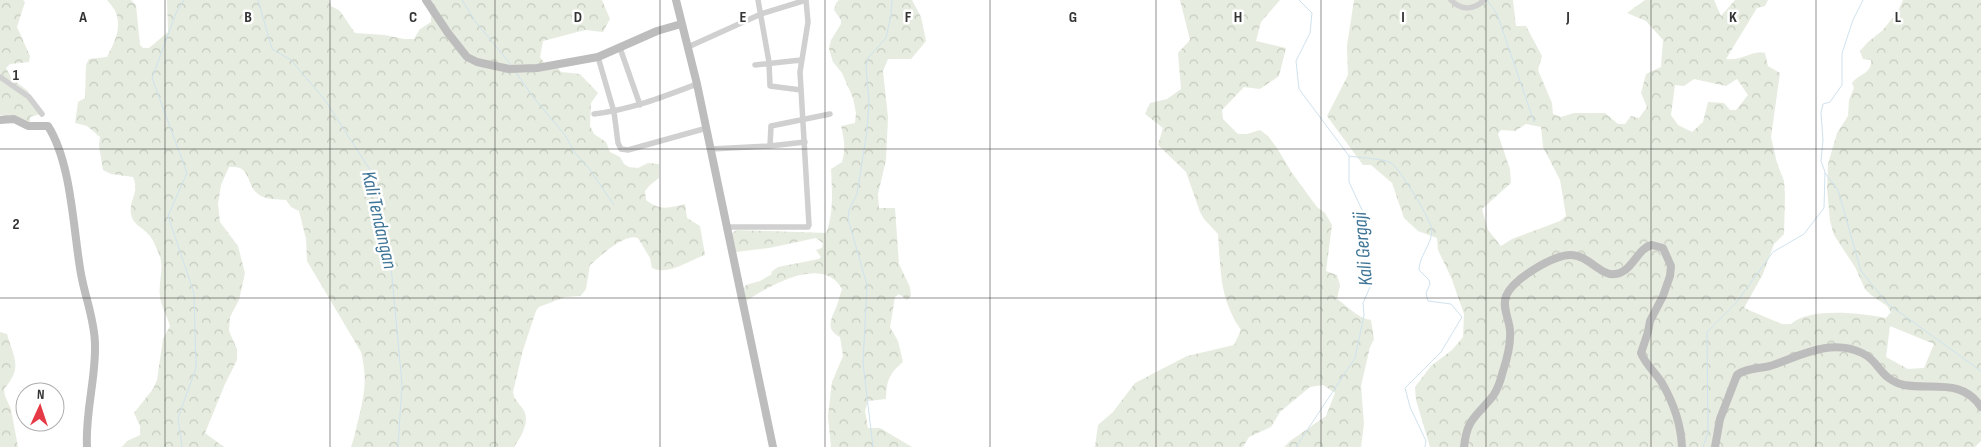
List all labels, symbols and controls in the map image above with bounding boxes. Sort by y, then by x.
text: A [78,8,87,27]
text: B [244,8,252,27]
text: C [409,8,417,27]
text: D [574,8,582,27]
text: E [740,8,747,27]
text: F [905,8,912,27]
text: G [1069,8,1077,27]
text: H [1234,8,1242,27]
text: I [1401,8,1405,27]
text: J [1565,8,1570,27]
text: K [1729,8,1737,27]
text: L [1895,8,1902,27]
text: 1 [13,66,20,85]
water label: Kali Tendangan [356,169,402,271]
water label: Kali Gergaji [1348,210,1378,287]
text: 2 [12,215,20,234]
north arrow [15,382,65,432]
text: N [36,386,45,403]

